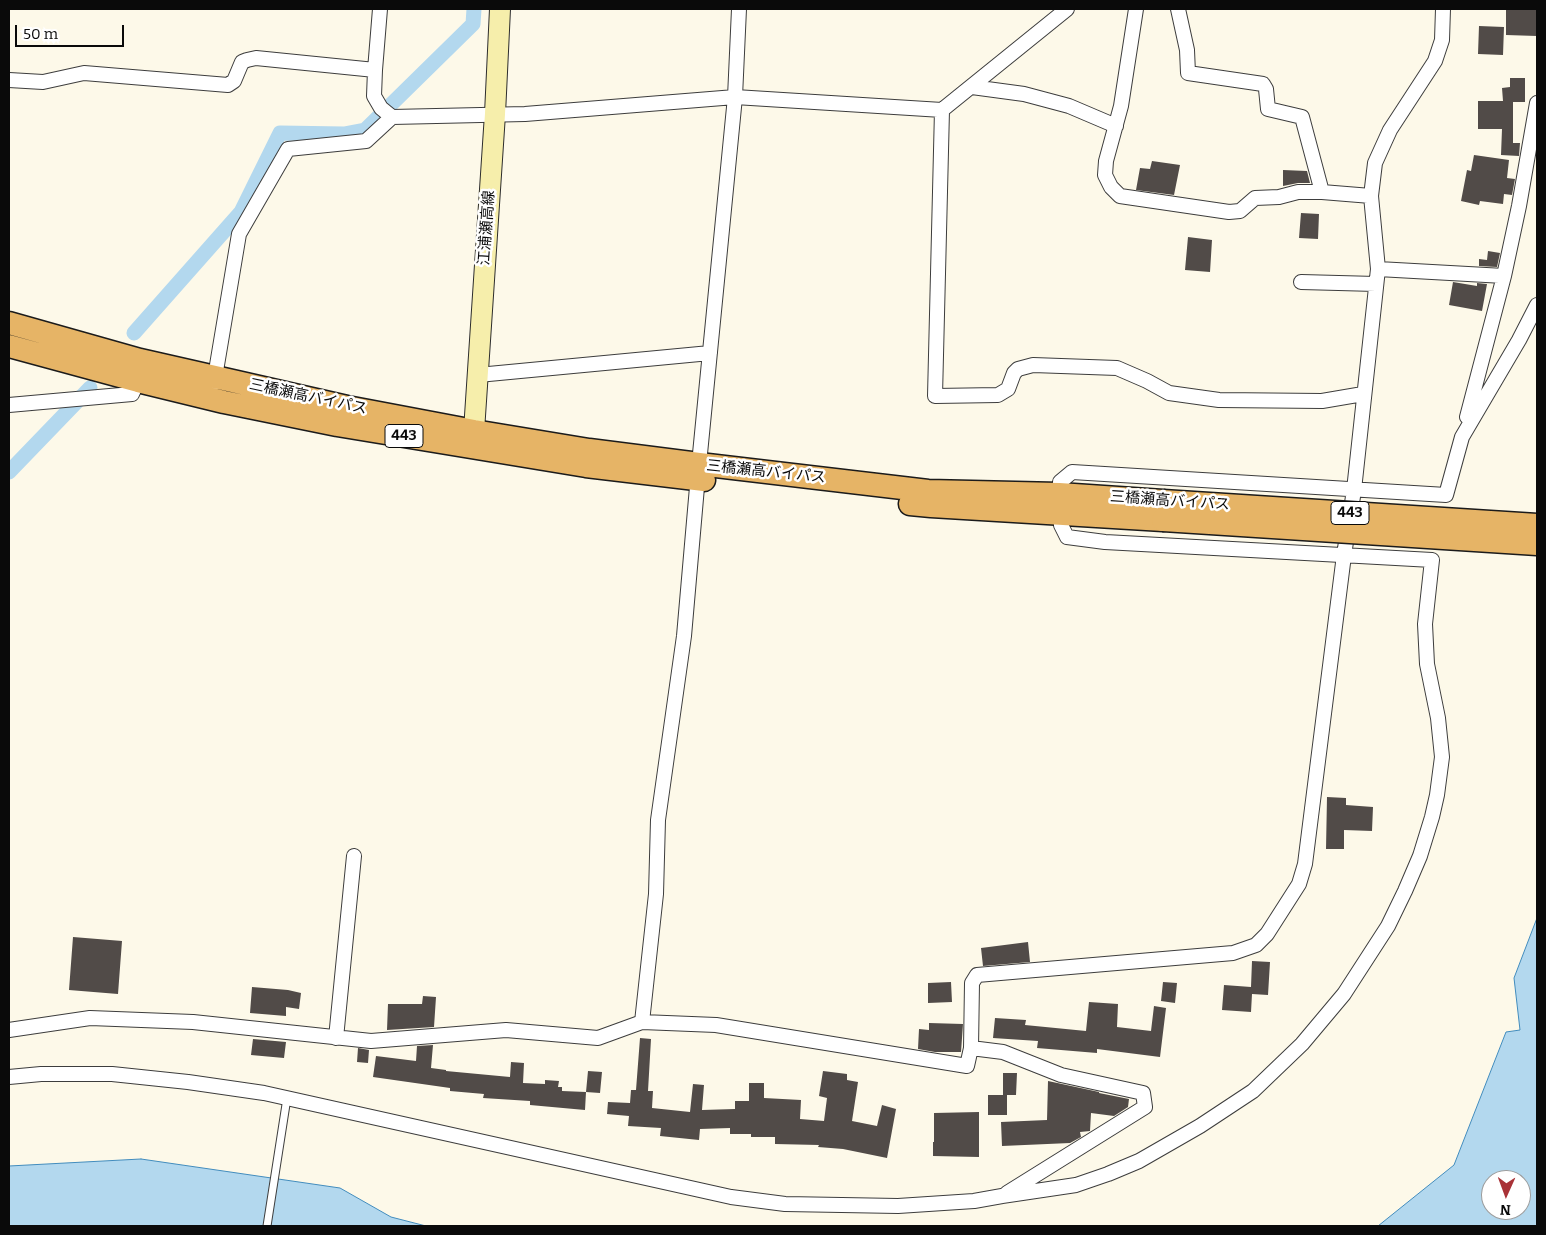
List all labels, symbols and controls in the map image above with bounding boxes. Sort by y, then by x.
scale bar [18,15,126,47]
text: 50 m [23,25,58,43]
street label: 江浦瀬高線 [475,190,499,266]
street label: 三橋瀬高バイパス [247,376,369,418]
road number: 443 [385,424,423,448]
street label: 三橋瀬高バイパス [705,457,827,487]
street label: 三橋瀬高バイパス [1110,488,1230,514]
road number: 443 [1331,502,1369,524]
north arrow [1481,1170,1531,1220]
text: N [1500,1201,1511,1218]

